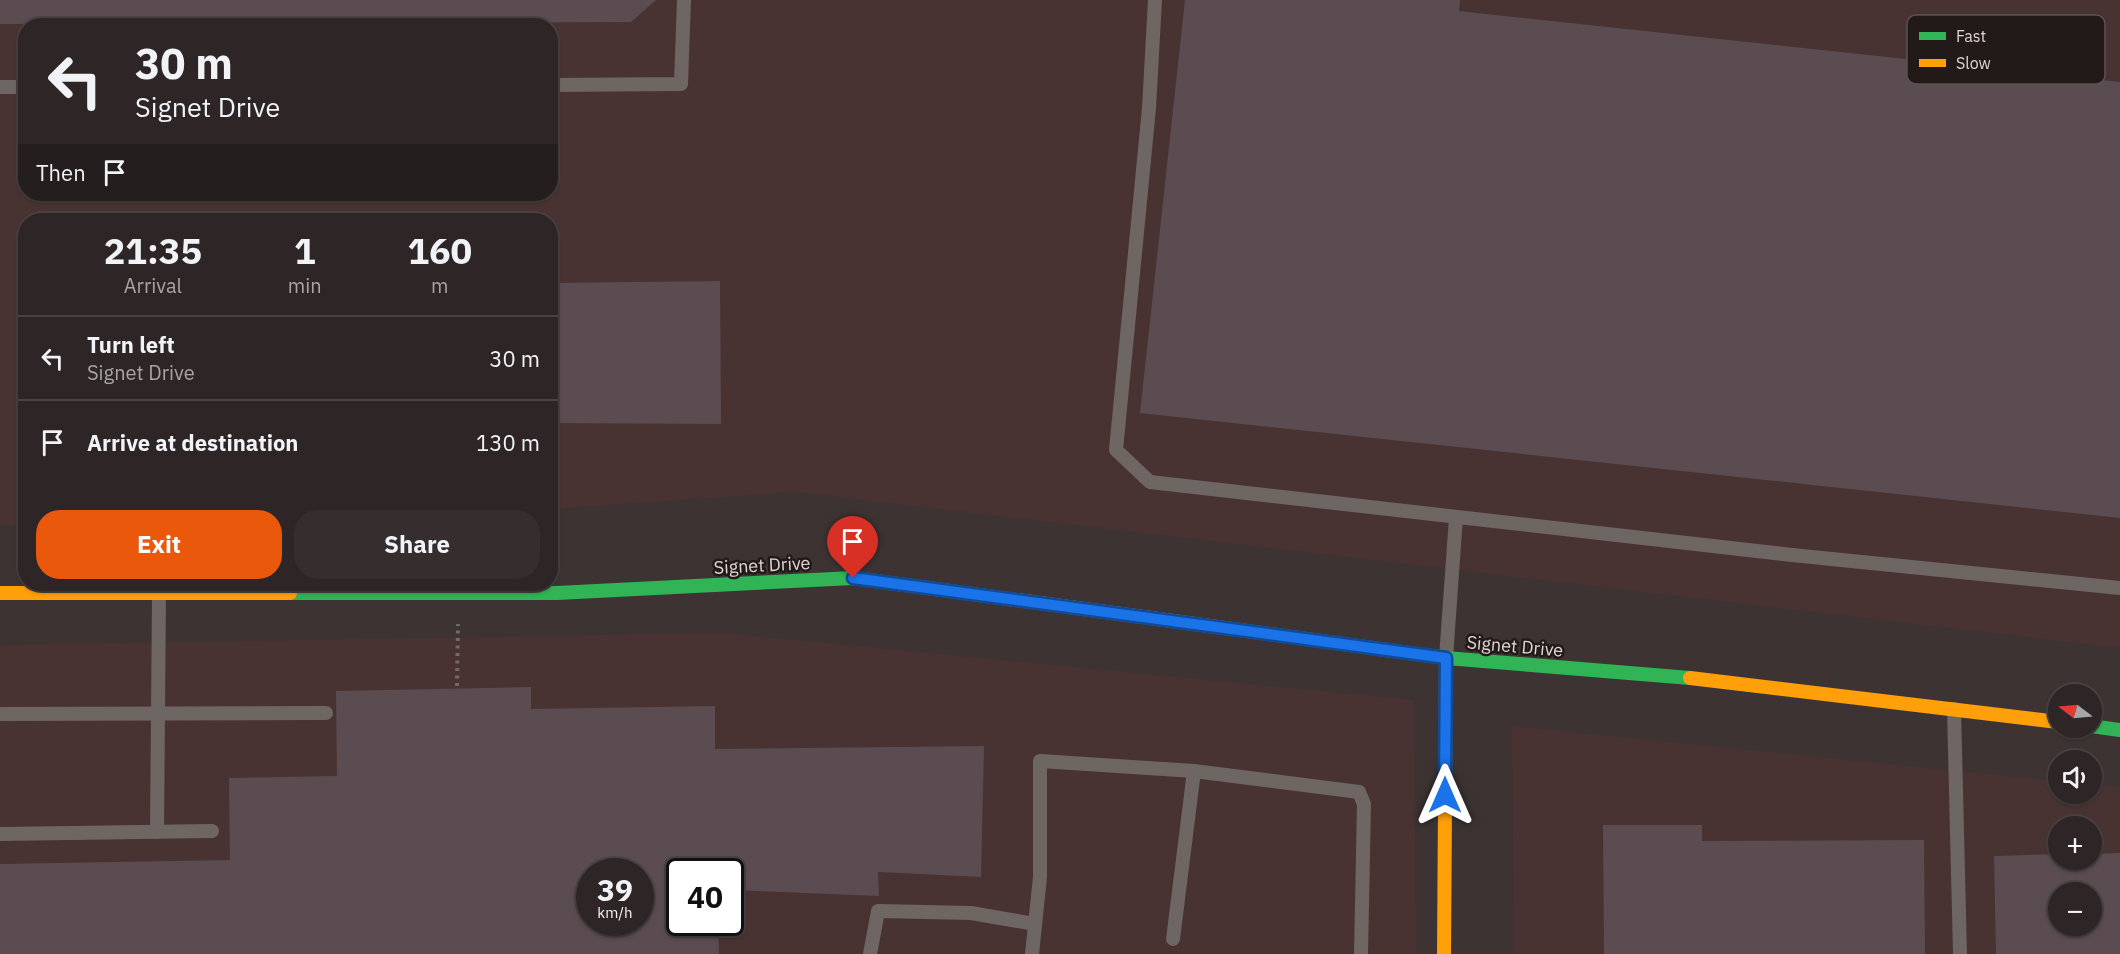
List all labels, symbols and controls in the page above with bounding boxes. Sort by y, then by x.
legend [1907,15,2105,84]
text: Fast [1956,26,1986,46]
text: 30 m [135,36,233,91]
icon: left [36,42,114,120]
text: Slow [1956,53,1991,73]
text: Signet Drive [135,89,280,124]
icon: arrive [98,156,131,189]
text: Then [36,158,86,187]
text: 21:35 [104,227,202,274]
text: 1 [294,227,316,274]
text: 160 [407,227,472,274]
text: Arrival [124,272,182,299]
text: min [288,272,322,299]
text: m [431,272,449,299]
text: Turn left [87,330,175,359]
icon: left [36,342,69,375]
text: 30 m [489,344,540,373]
text: Signet Drive [87,359,195,386]
icon: arrive [36,426,69,459]
text: Arrive at destination [87,428,298,457]
text: 130 m [476,428,540,457]
button: Exit [36,510,282,579]
button: Share [294,510,540,579]
pin [827,516,878,578]
icon: arrive [836,525,869,558]
street label: Signet Drive [713,551,811,579]
street label: Signet Drive [1466,630,1564,662]
north arrow [2048,684,2102,738]
map controls [2048,684,2102,936]
button: sound [2048,750,2102,804]
position arrow [1413,763,1477,827]
button: + [2048,816,2102,870]
speed limit sign: 40 [666,858,744,936]
text: 39 [597,870,633,909]
button: − [2048,882,2102,936]
text: km/h [597,903,633,922]

